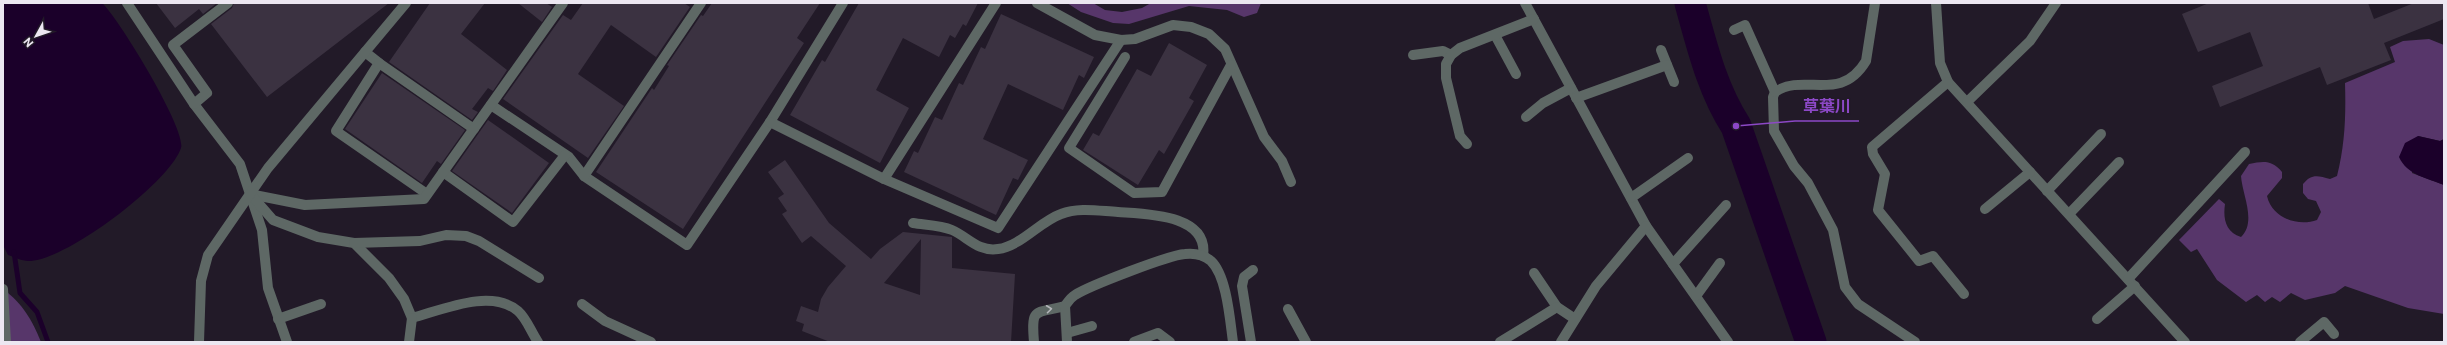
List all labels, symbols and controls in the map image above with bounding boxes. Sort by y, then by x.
north arrow [16,16,56,56]
text: N [20,35,36,50]
callout: 草葉川 [1795,93,1859,121]
text: 草葉川 [1803,96,1851,115]
one-way arrow [1046,305,1053,314]

